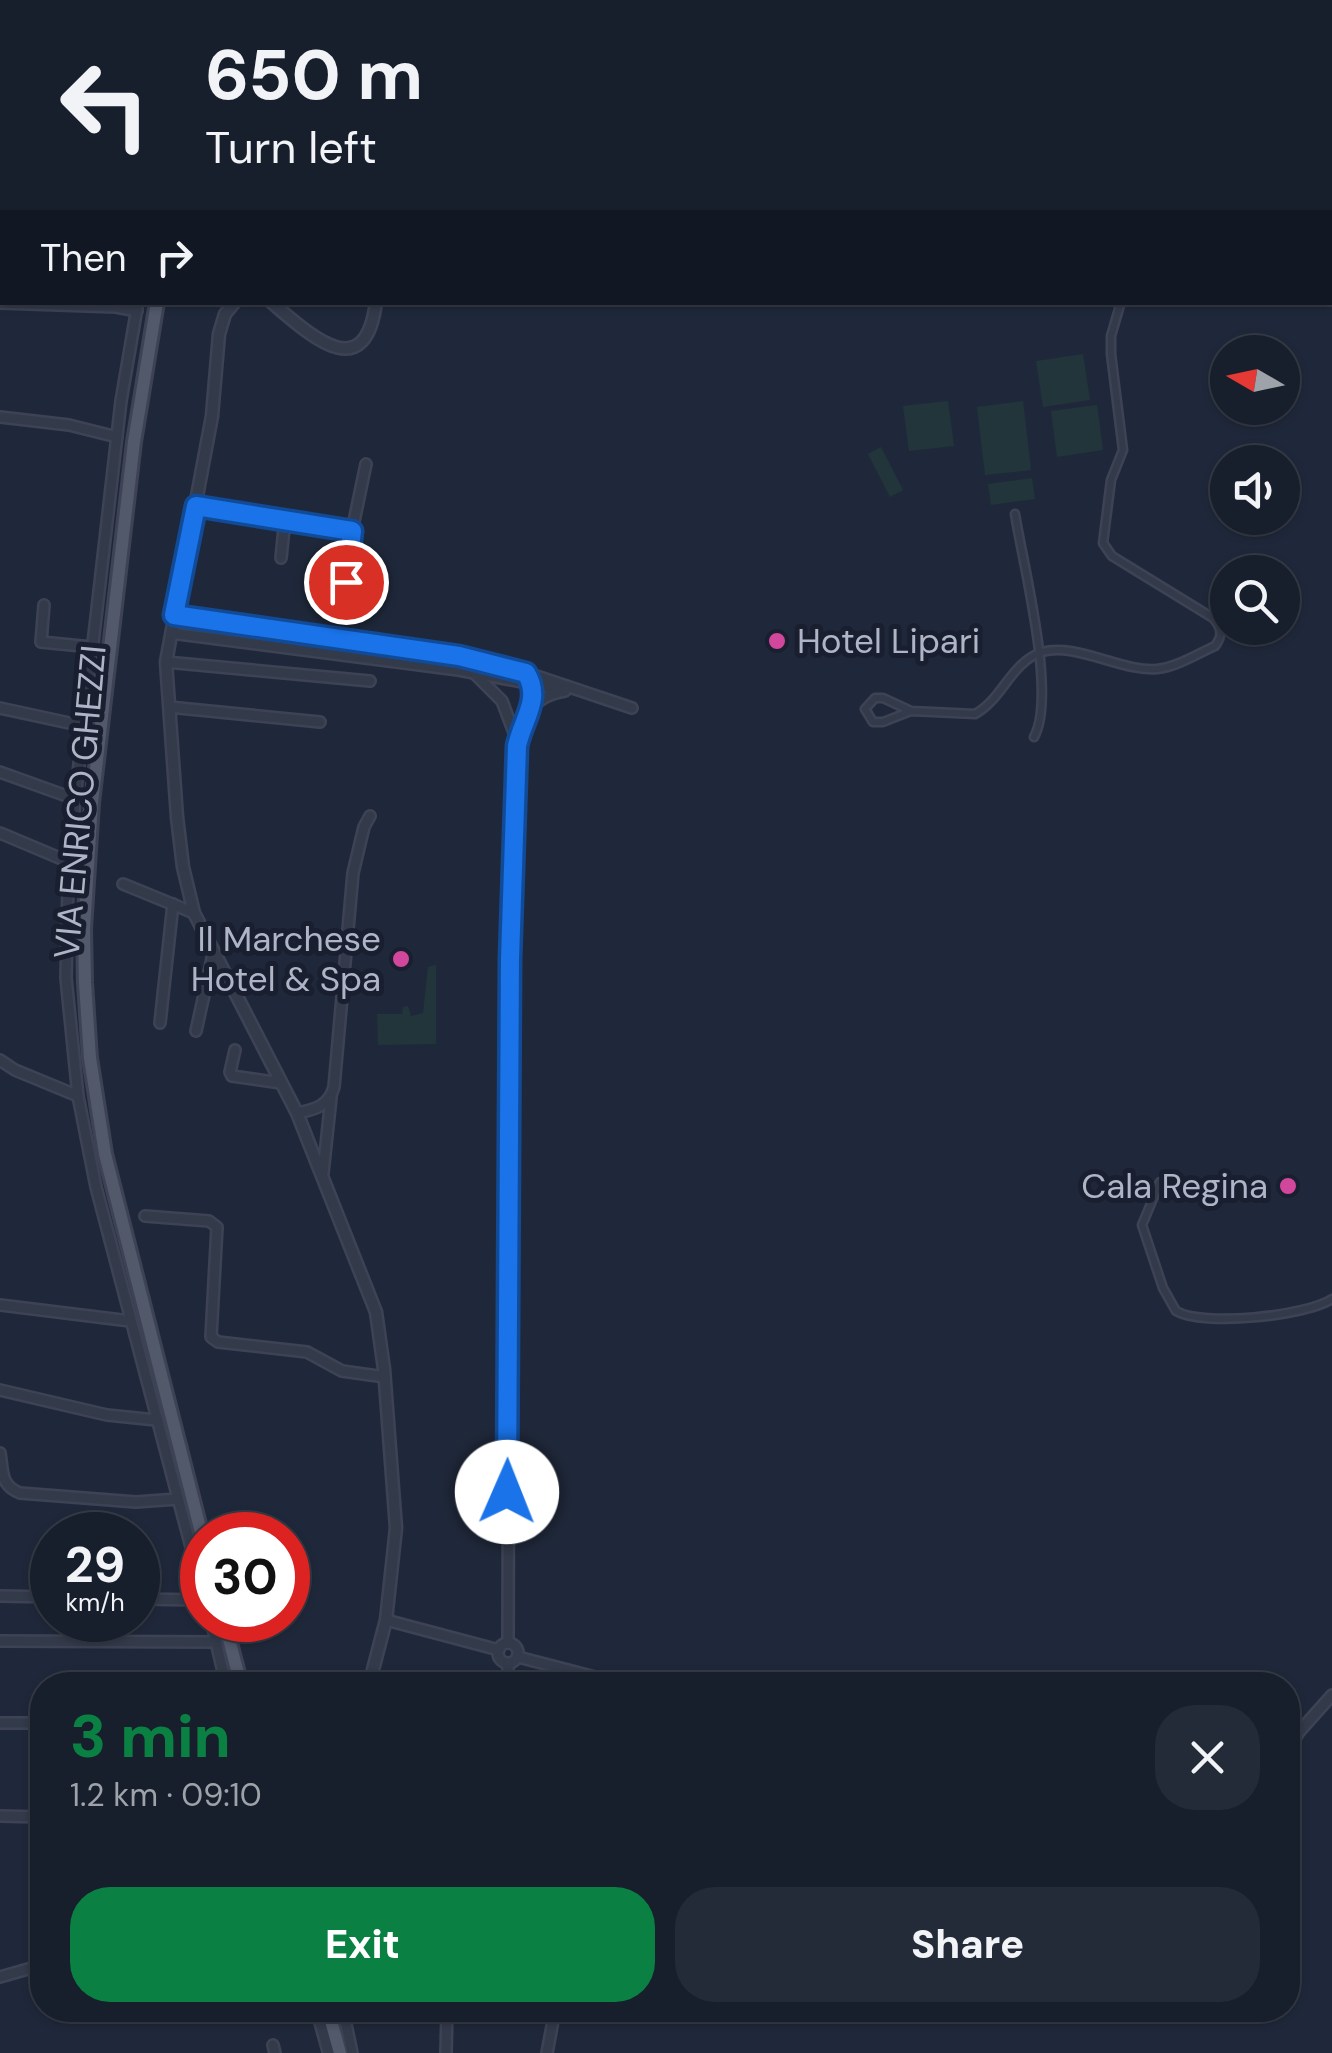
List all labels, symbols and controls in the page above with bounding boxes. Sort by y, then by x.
text: 650 m [205,30,423,121]
icon: left [40,40,170,170]
text: Turn left [205,118,377,177]
icon: right [147,230,202,285]
text: Then [40,233,127,283]
north arrow [1210,335,1300,425]
map controls [1210,335,1300,645]
button: sound [1210,445,1300,535]
pin [304,540,389,625]
icon: arrive [319,555,374,610]
button: search [1210,555,1300,645]
place label: Hotel Lipari [797,618,980,664]
marker: Hotel Lipari [766,630,788,652]
street label: VIA ENRICO GHEZZI [43,643,117,961]
place label: Il Marchese Hotel & Spa [191,916,381,1002]
marker: Il Marchese Hotel & Spa [390,948,412,970]
place label: Cala Regina [1081,1163,1268,1209]
marker: Cala Regina [1277,1175,1299,1197]
position arrow [455,1440,559,1544]
speed limit sign: 30 [180,1512,310,1642]
text: 29 [65,1532,125,1598]
text: km/h [65,1586,125,1619]
text: 3 min [70,1697,231,1776]
button: close [1155,1705,1260,1810]
text: 1.2 km · 09:10 [70,1774,262,1816]
button: Exit [70,1887,655,2002]
button: Share [675,1887,1260,2002]

